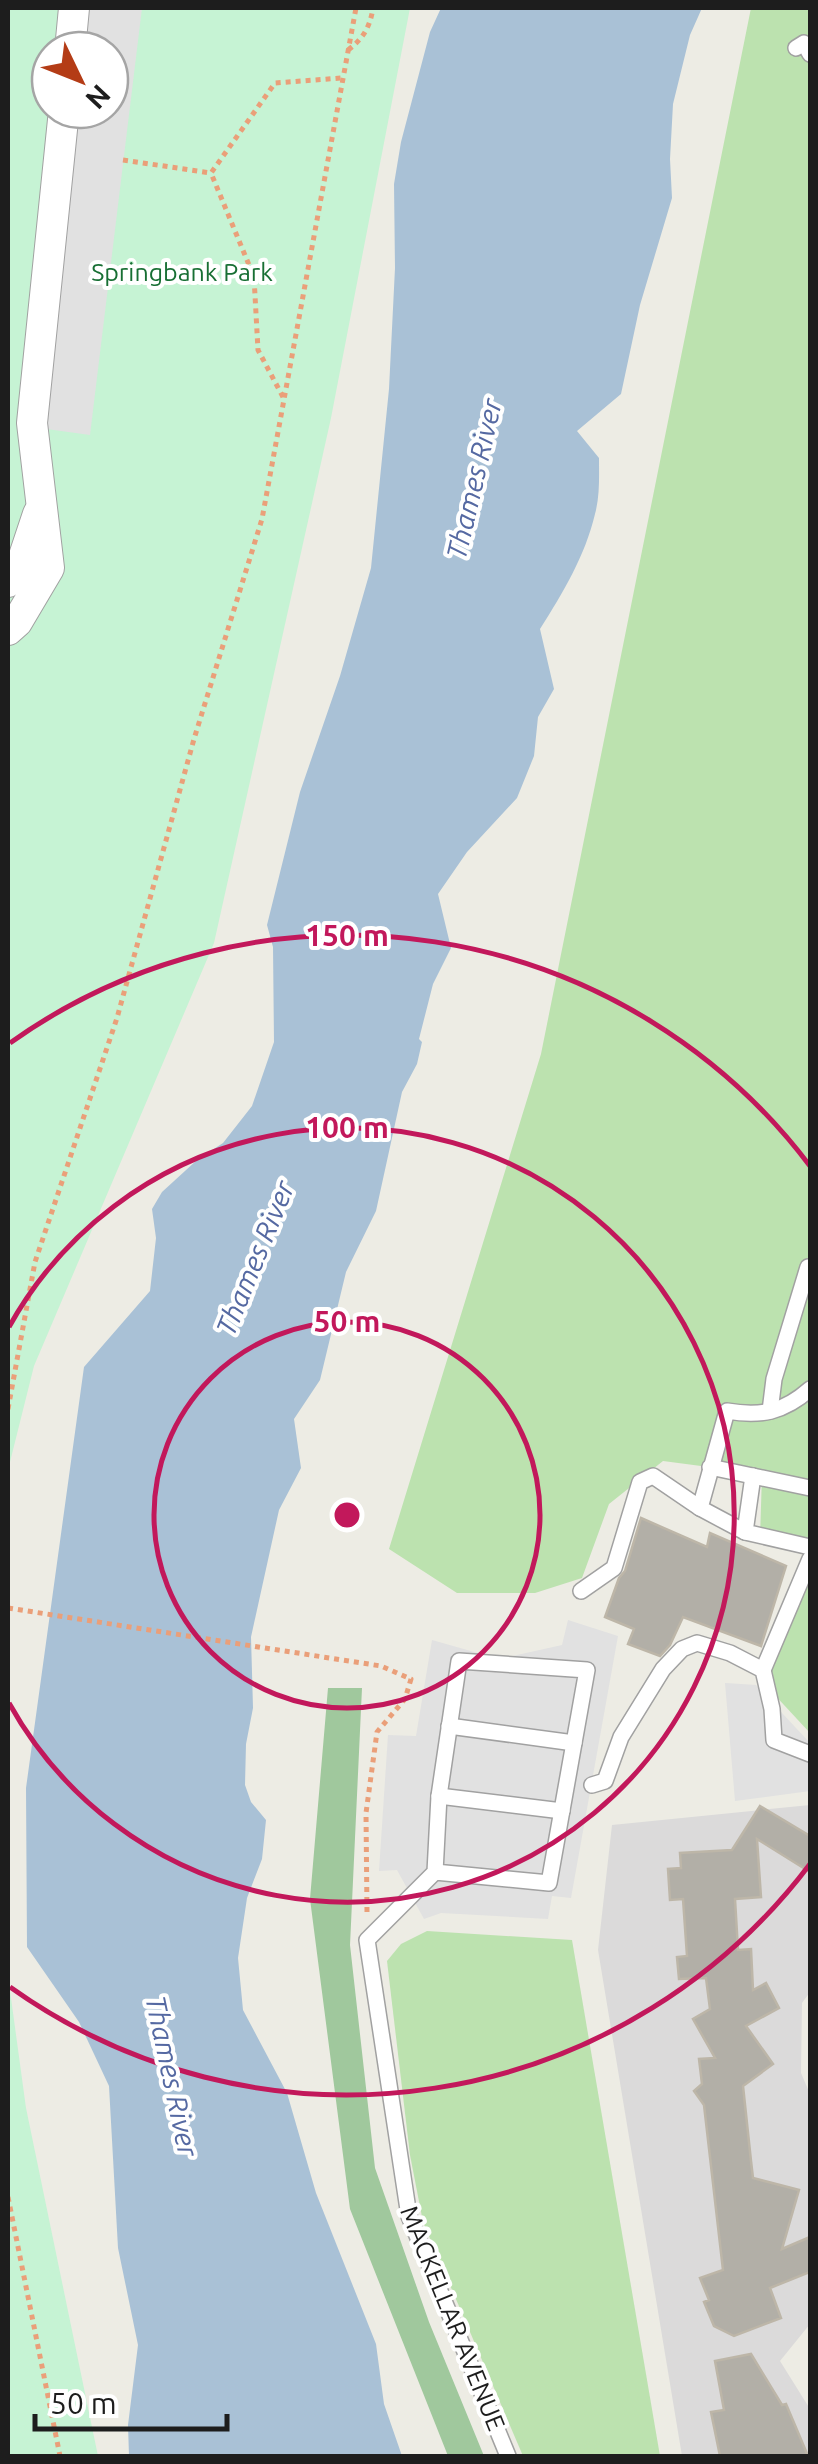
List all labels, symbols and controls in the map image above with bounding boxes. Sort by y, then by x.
north arrow [30,30,130,130]
text: N [80,79,117,116]
park label: Springbank Park [91,258,273,286]
water label: Thames River [440,394,507,562]
text: 150 m [305,918,389,952]
text: 100 m [305,1110,389,1144]
water label: Thames River [209,1175,300,1340]
text: 50 m [314,1304,380,1338]
centre of rings [329,1497,365,1533]
water label: Thames River [140,1993,205,2161]
street label: MACKELLAR AVENUE [395,2202,511,2434]
scale bar [35,2369,228,2431]
text: 50 m [50,2386,117,2420]

